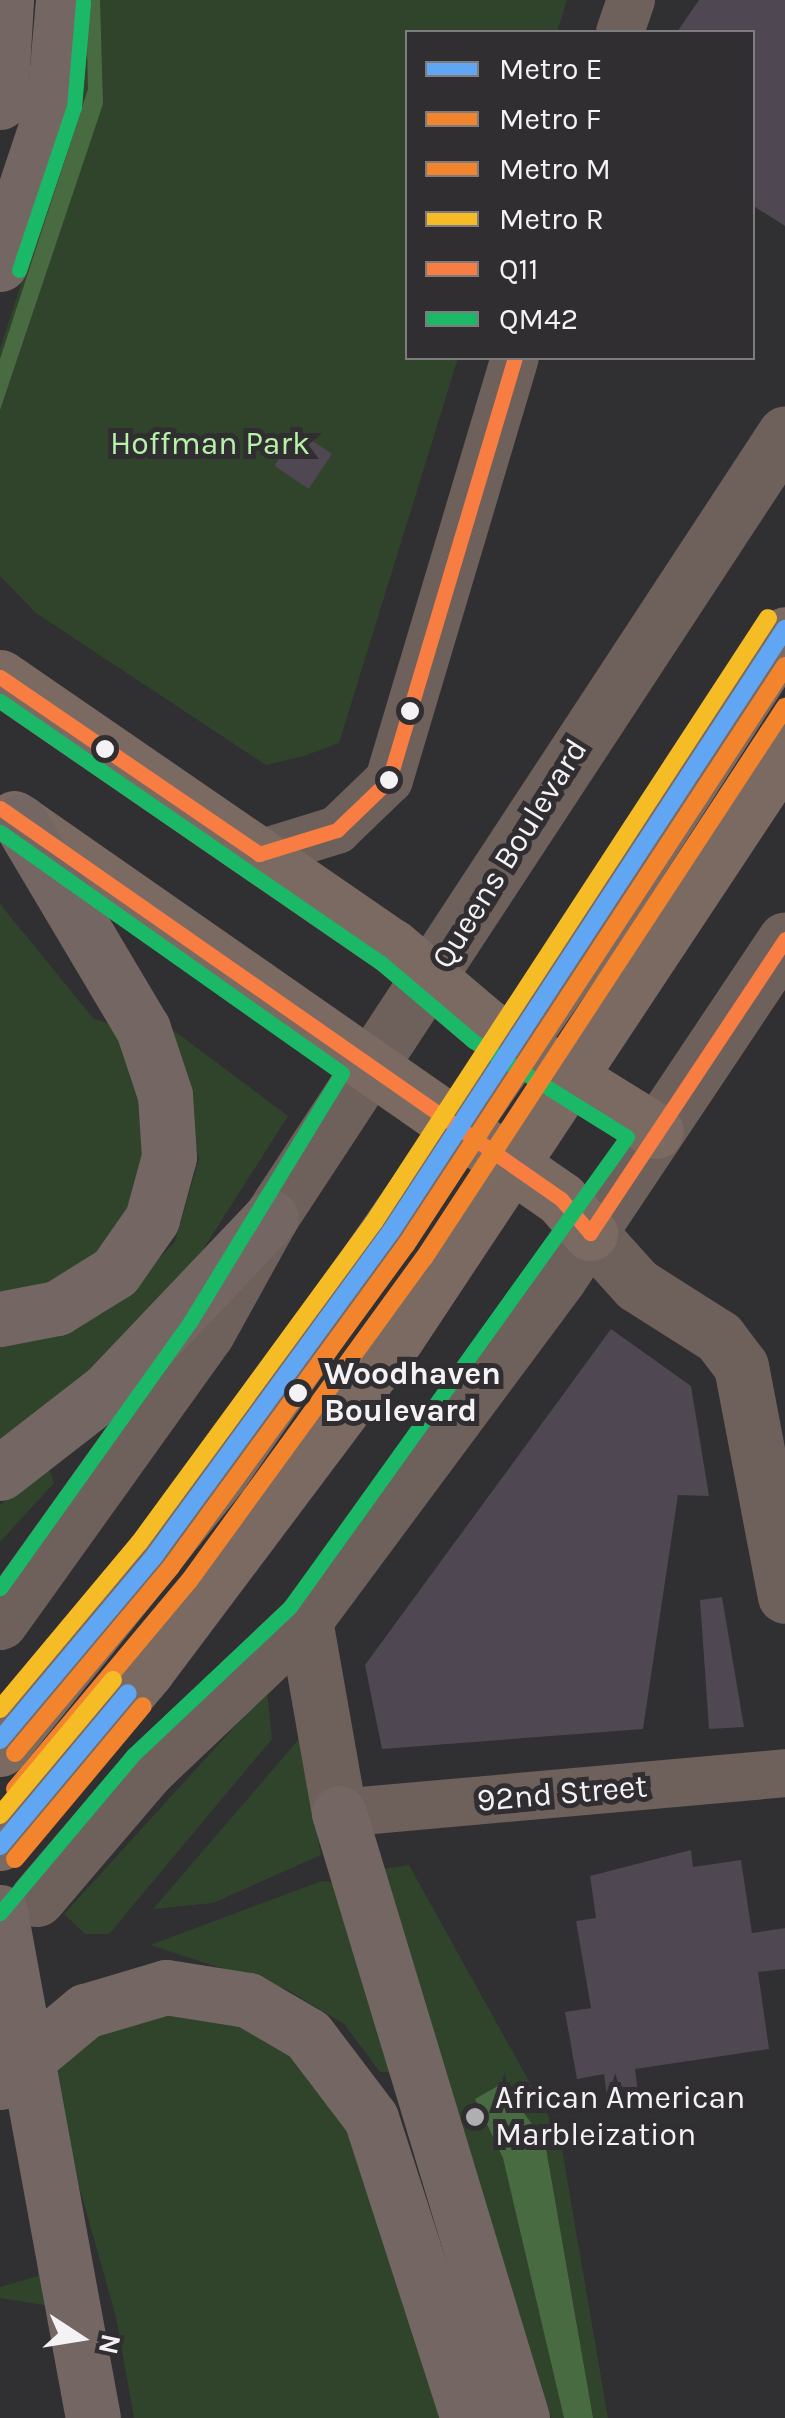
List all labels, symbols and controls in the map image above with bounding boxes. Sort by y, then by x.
legend [405,30,755,360]
text: Metro E [499,51,602,87]
text: Metro F [499,101,601,137]
text: Metro M [499,151,611,187]
text: Metro R [499,201,604,237]
text: Q11 [499,251,538,287]
text: QM42 [499,301,578,337]
park label: Hoffman Park [110,425,310,463]
unlabelled marker [400,701,420,721]
street label: Queens Boulevard [424,732,596,976]
unlabelled marker [95,739,115,759]
unlabelled marker [379,770,399,790]
place label: Woodhaven Boulevard [324,1356,501,1431]
marker: Woodhaven Boulevard [281,1376,315,1410]
street label: 92nd Street [475,1767,649,1821]
place label: African American Marbleization [495,2080,745,2155]
marker: African American Marbleization [464,2106,486,2128]
north arrow [30,2288,130,2388]
text: N [92,2331,128,2358]

